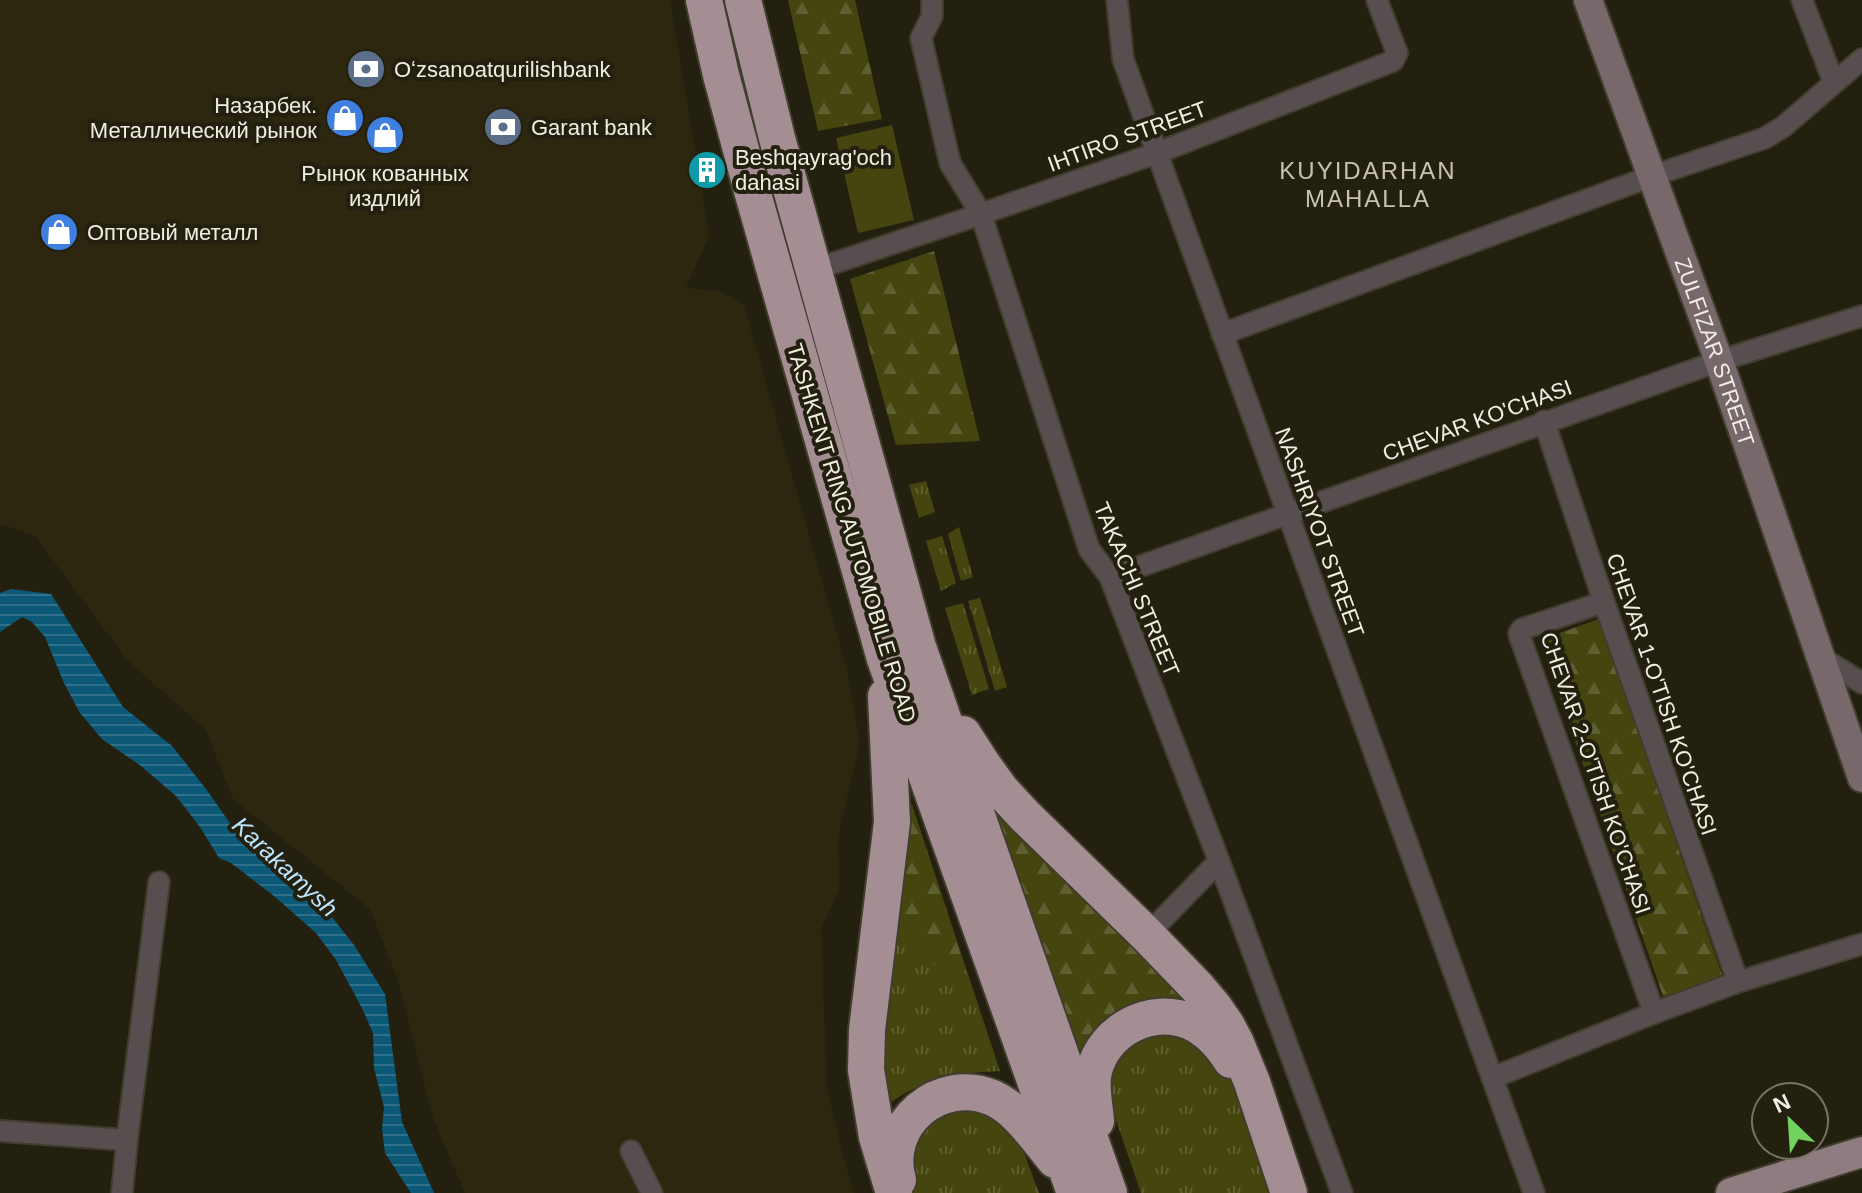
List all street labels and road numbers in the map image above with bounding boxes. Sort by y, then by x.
street label: IHTIRO STREET [1044,96,1210,177]
street label: ZULFIZAR STREET [1670,254,1759,449]
street label: TASHKENT RING AUTOMOBILE ROAD [782,341,921,726]
street label: CHEVAR KO'CHASI [1379,375,1575,466]
street label: NASHRIYOT STREET [1270,424,1369,640]
street label: TAKACHI STREET [1089,498,1185,680]
street label: CHEVAR 1-O'TISH KO'CHASI [1601,550,1722,838]
street label: CHEVAR 2-O'TISH KO'CHASI [1535,629,1656,917]

